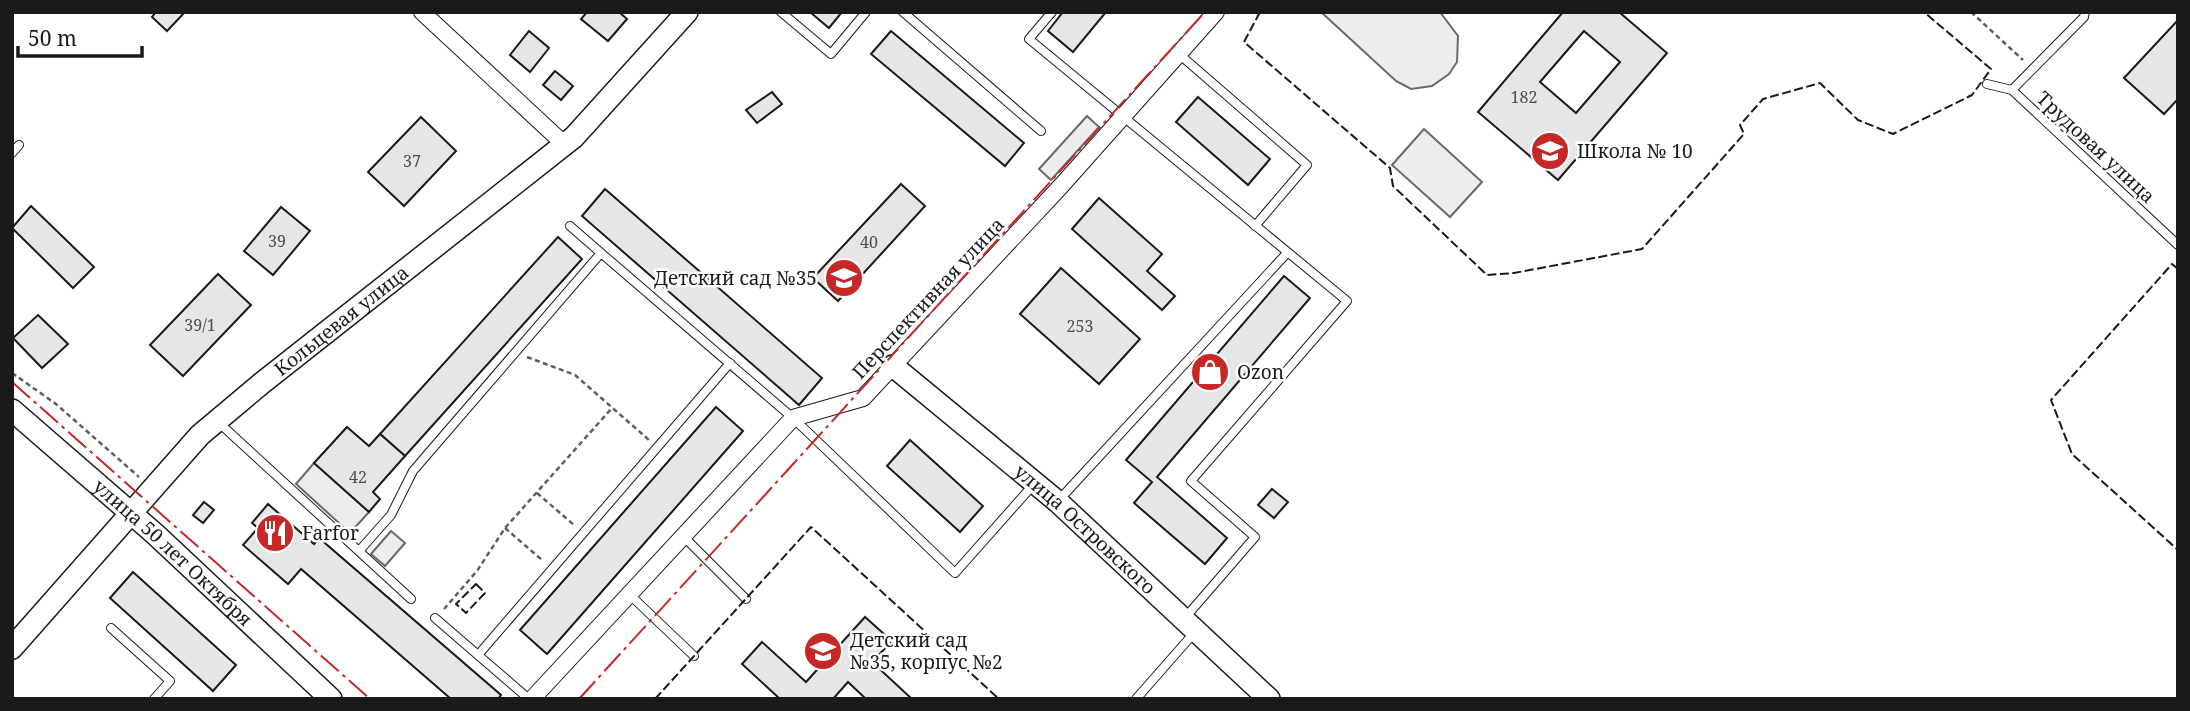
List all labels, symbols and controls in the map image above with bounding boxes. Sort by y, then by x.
scale bar [18,14,142,58]
text: 50 m [28,24,77,52]
street label: Трудовая улица [2031,85,2161,209]
house number: 182 [1511,86,1537,108]
school or university icon: Школа № 10 [1529,130,1571,172]
place label: Школа № 10 [1577,138,1693,164]
house number: 37 [403,150,421,172]
street label: Перспективная улица [846,212,1010,384]
house number: 39 [268,230,286,252]
house number: 40 [860,231,878,253]
school or university icon: Детский сад №35 [823,257,865,299]
street label: Кольцевая улица [269,259,414,382]
place label: Детский сад №35 [654,265,817,291]
house number: 39/1 [184,314,216,336]
house number: 253 [1067,315,1093,337]
shop icon: Ozon [1189,351,1231,393]
place label: Ozon [1237,359,1284,385]
street label: улица Островского [1009,458,1161,600]
house number: 42 [349,466,367,488]
street label: улица 50 лет Октября [88,473,258,632]
restaurant icon: Farfor [254,512,296,554]
place label: Farfor [302,520,359,546]
place label: Детский сад №35, корпус №2 [850,627,1003,675]
school or university icon: Детский сад №35, корпус №2 [802,630,844,672]

